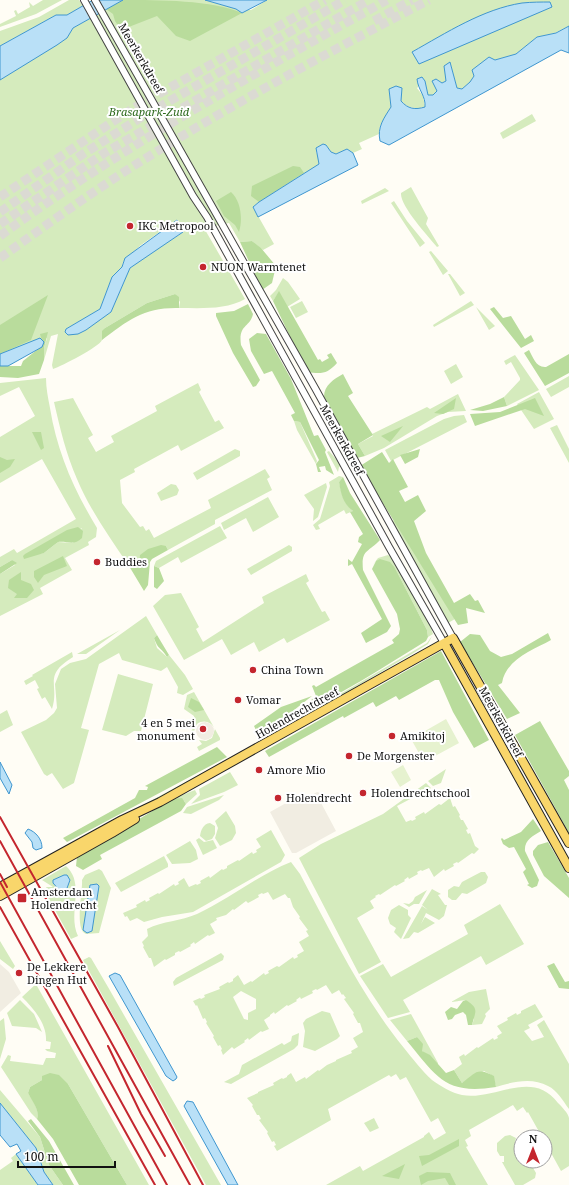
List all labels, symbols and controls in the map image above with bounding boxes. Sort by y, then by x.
street label: Meerkerkdreef [115,20,168,96]
park label: Brasapark-Zuid [108,104,190,119]
place label: IKC Metropool [138,218,214,233]
marker: IKC Metropool [125,221,135,231]
place label: NUON Warmtenet [211,259,306,274]
marker: NUON Warmtenet [198,262,208,272]
street label: Meerkerkdreef [317,402,368,479]
place label: Buddies [105,554,147,569]
marker: Buddies [92,557,102,567]
place label: China Town [261,662,324,677]
marker: China Town [248,665,258,675]
street label: Holendrechtdreef [252,683,342,742]
street label: Meerkerkdreef [476,684,527,761]
place label: Vomar [246,692,282,707]
marker: Vomar [233,695,243,705]
place label: 4 en 5 mei monument [137,715,195,743]
marker: 4 en 5 mei monument [198,724,208,734]
place label: Amikitoj [400,728,445,743]
marker: Amikitoj [387,731,397,741]
place label: De Morgenster [357,748,435,763]
marker: De Morgenster [344,751,354,761]
place label: Amore Mio [267,762,326,777]
marker: Amore Mio [254,765,264,775]
place label: Holendrechtschool [371,785,471,800]
marker: Holendrechtschool [358,788,368,798]
place label: Holendrecht [286,790,352,805]
marker: Holendrecht [273,793,283,803]
place label: Amsterdam Holendrecht [31,884,97,912]
marker: Amsterdam Holendrecht [16,892,28,904]
place label: De Lekkere Dingen Hut [27,959,87,987]
marker: De Lekkere Dingen Hut [14,968,24,978]
north arrow [513,1129,553,1169]
text: N [529,1131,538,1146]
scale bar [18,1143,115,1169]
text: 100 m [24,1148,59,1165]

